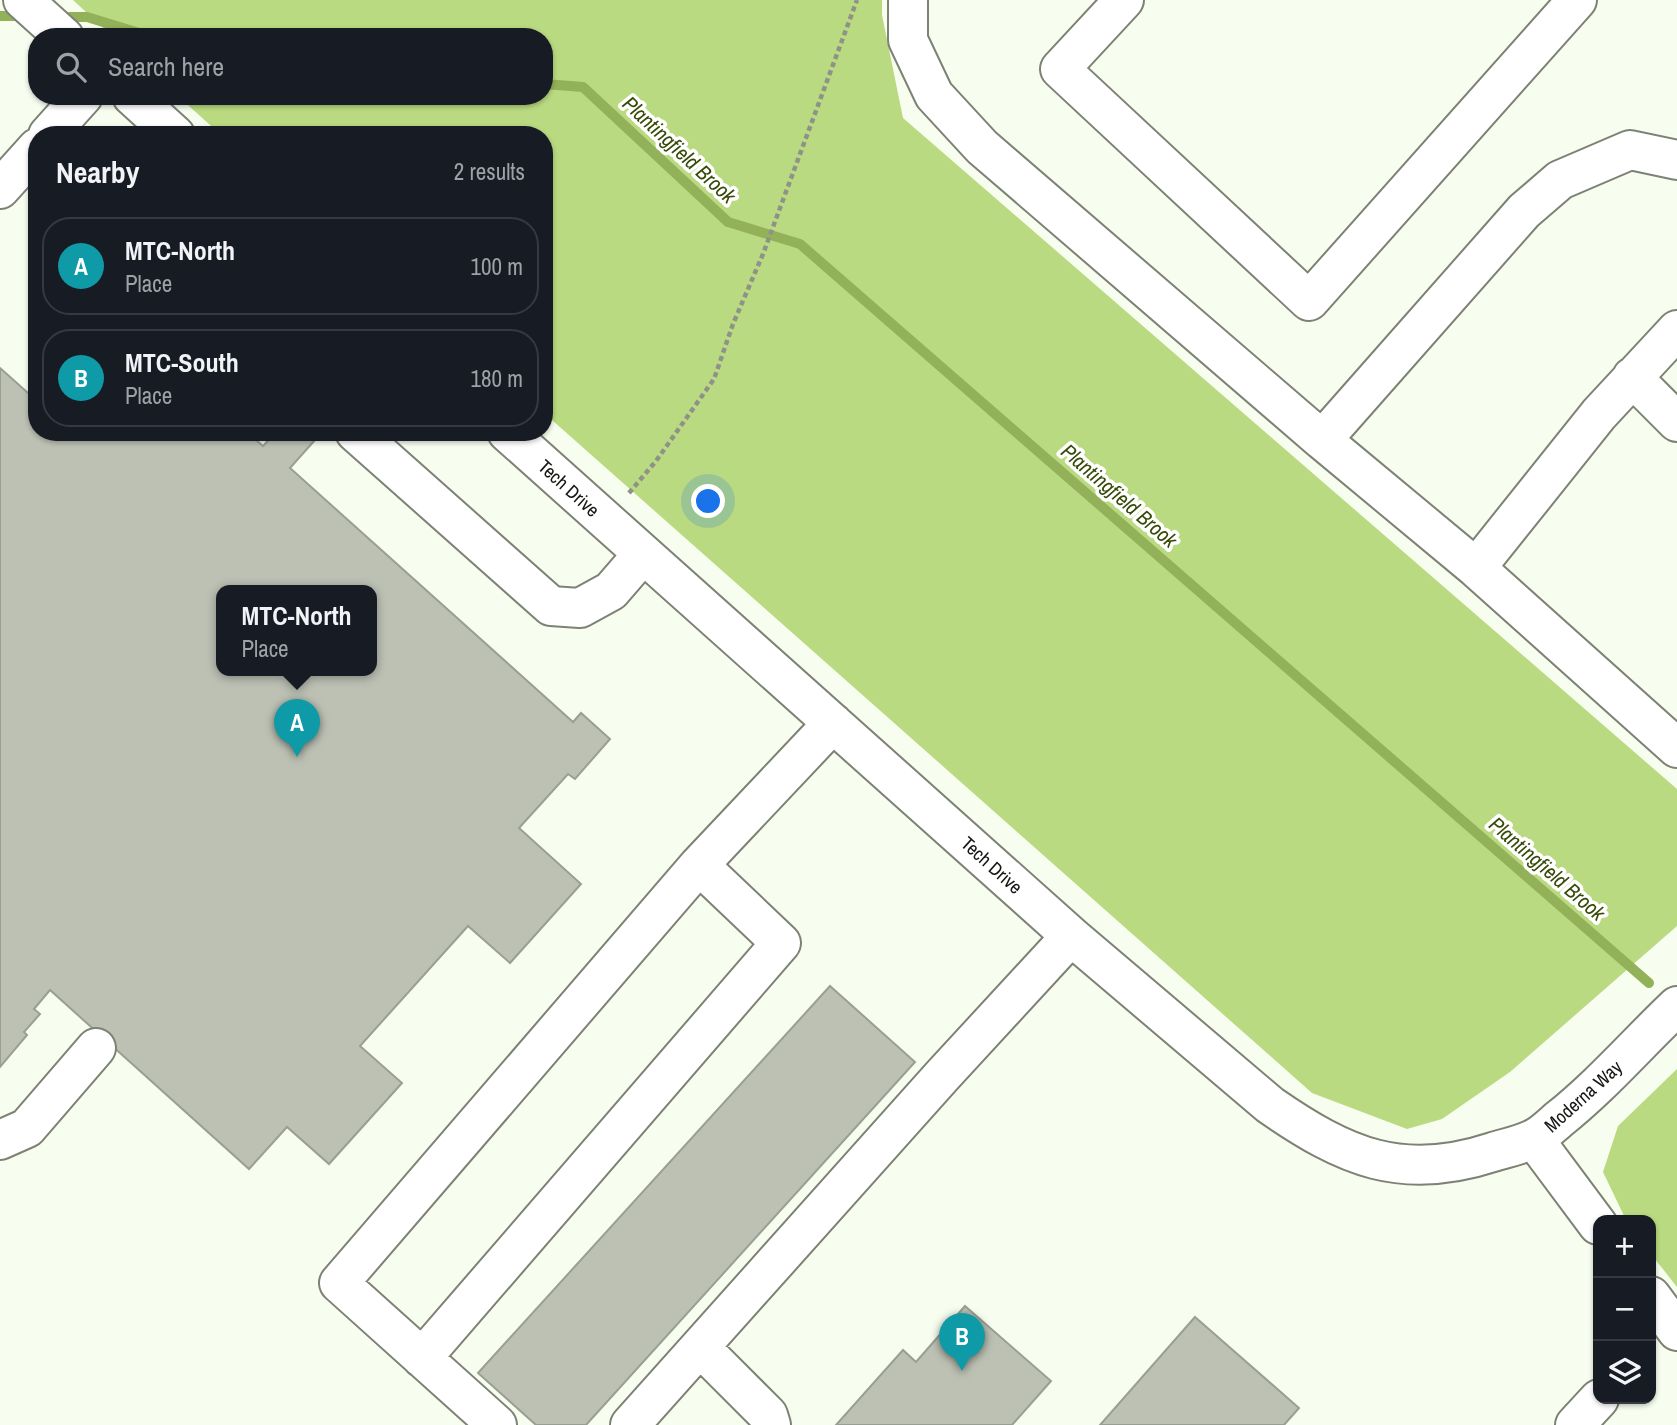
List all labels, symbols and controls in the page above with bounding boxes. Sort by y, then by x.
search box [28,28,553,105]
icon: search [52,48,90,86]
text: Search here [108,49,224,84]
water label: Plantingfield Brook [616,89,743,211]
text: Nearby [56,152,139,192]
text: 2 results [454,156,525,187]
text: MTC-North [125,233,235,268]
text: A [74,251,88,282]
text: 100 m [471,251,523,282]
text: Place [125,268,172,299]
text: MTC-South [125,345,239,380]
text: B [74,363,88,394]
text: 180 m [471,363,523,394]
text: Place [125,380,172,411]
water label: Plantingfield Brook [1055,437,1185,555]
street label: Tech Drive [533,453,605,523]
your location [691,484,725,518]
popup [216,585,377,676]
text: MTC-North [241,598,352,633]
text: Place [241,633,289,664]
pin: A [274,699,320,757]
water label: Plantingfield Brook [1483,810,1613,928]
street label: Tech Drive [956,830,1028,900]
street label: Moderna Way [1538,1054,1628,1138]
map controls [1593,1215,1656,1404]
button: + [1593,1215,1656,1278]
button: − [1593,1278,1656,1341]
pin: B [939,1313,985,1371]
button: layers [1593,1341,1656,1404]

